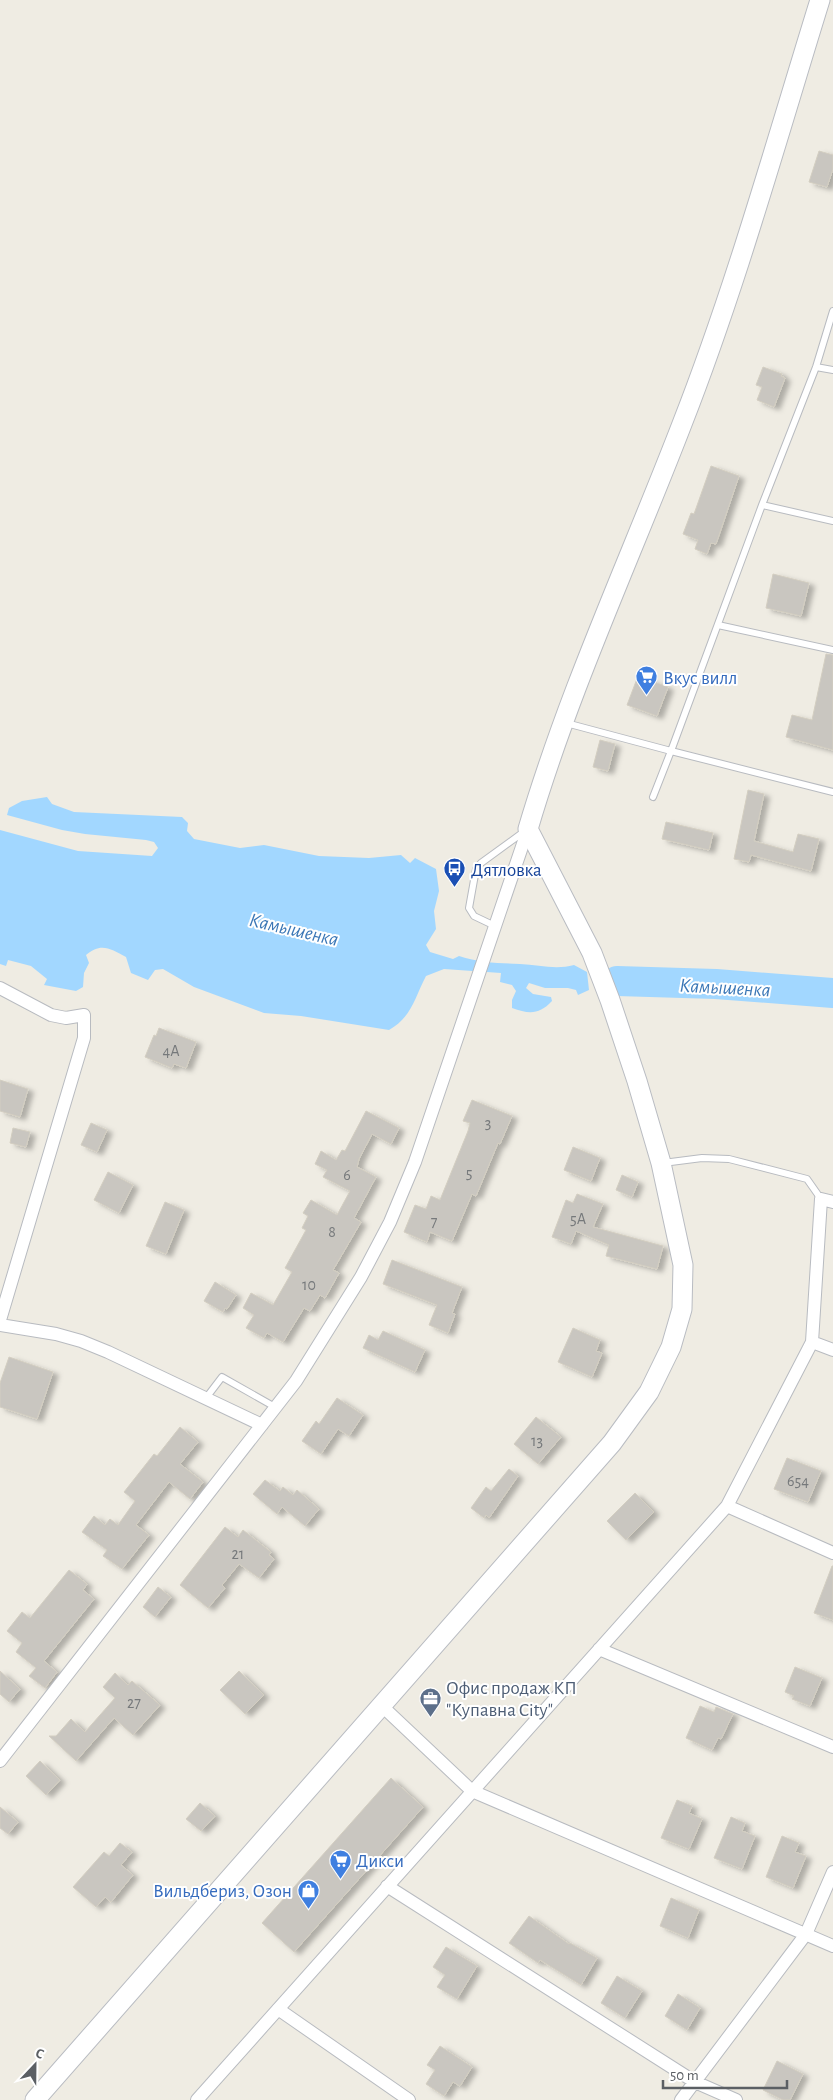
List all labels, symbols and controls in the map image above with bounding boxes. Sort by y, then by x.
supermarket icon: Вкус вилл [635,665,659,696]
place label: Вкус вилл [663,669,737,688]
bus stop icon: Дятловка [443,857,467,888]
place label: Дятловка [471,861,542,880]
water label: Камышенка [247,910,340,950]
water label: Камышенка [679,976,771,1000]
house number: 4А [162,1043,180,1059]
house number: 3 [485,1115,491,1131]
house number: 5 [466,1165,472,1181]
house number: 6 [343,1167,351,1183]
house number: 5А [570,1211,587,1227]
house number: 7 [431,1214,438,1230]
house number: 8 [328,1224,336,1240]
house number: 10 [302,1277,316,1293]
house number: 13 [531,1433,543,1449]
house number: 654 [787,1473,809,1489]
house number: 21 [232,1546,244,1562]
place label: Офис продаж КП "Купавна City" [446,1679,577,1720]
office icon: Офис продаж КП "Купавна City" [418,1686,442,1717]
house number: 27 [127,1695,141,1711]
supermarket icon: Дикси [328,1848,352,1879]
place label: Дикси [356,1852,404,1871]
shop icon: Вильдбериз, Озон [296,1878,320,1909]
place label: Вильдбериз, Озон [153,1882,292,1901]
north arrow [10,2040,60,2090]
text: С [33,2046,46,2062]
scale bar [663,2058,787,2090]
text: 50 m [670,2068,699,2083]

